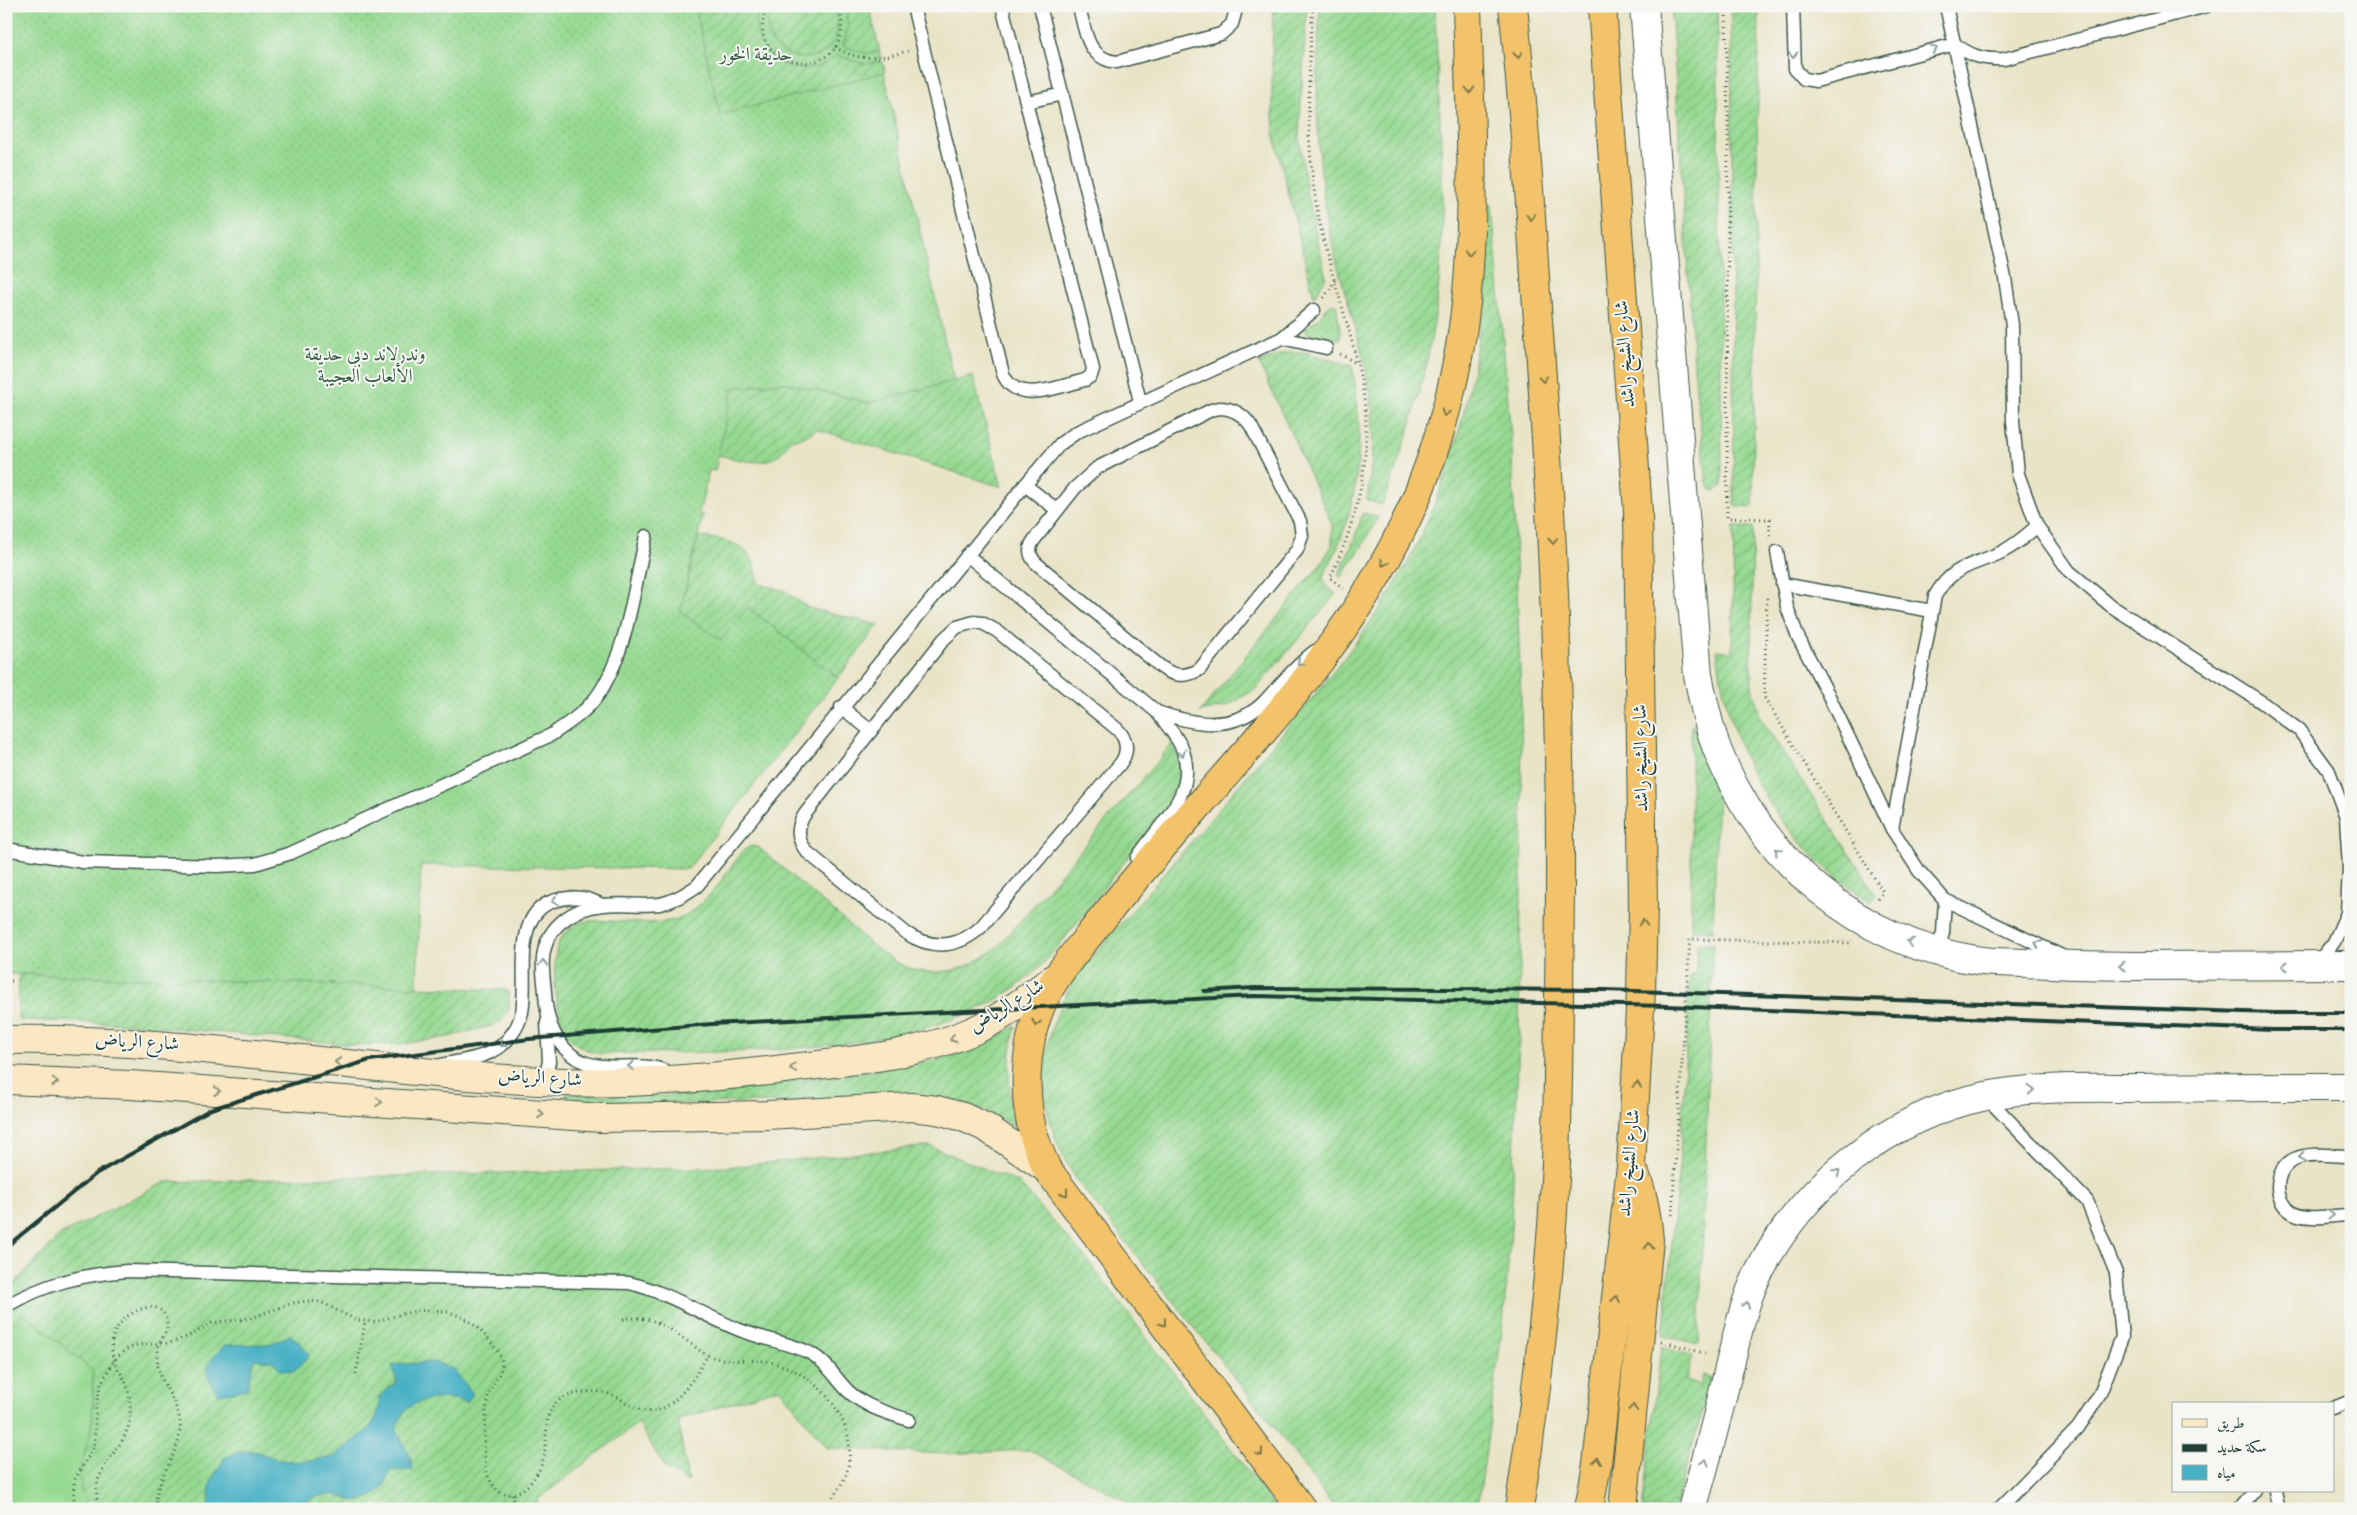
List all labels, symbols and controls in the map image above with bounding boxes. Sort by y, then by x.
park label: حديقة الخور [718,42,792,69]
one-way arrow [1930,45,1938,55]
one-way arrow [1512,51,1523,59]
one-way arrow [1788,51,1799,59]
one-way arrow [1464,86,1475,94]
one-way arrow [1525,213,1536,221]
one-way arrow [1464,249,1475,257]
street label: شارع الشيخ راشد [1609,299,1645,409]
park label: وندرلاند دبي حديقة الألعاب العجيبة [304,342,426,391]
one-way arrow [1537,375,1548,383]
one-way arrow [1441,408,1451,416]
one-way arrow [1547,537,1558,545]
one-way arrow [1381,558,1391,567]
one-way arrow [1297,657,1306,666]
street label: شارع الشيخ راشد [1628,704,1658,812]
one-way arrow [1176,748,1186,756]
one-way arrow [1775,847,1784,856]
one-way arrow [551,895,560,905]
one-way arrow [1638,919,1648,926]
one-way arrow [1906,938,1914,948]
one-way arrow [2034,940,2043,951]
one-way arrow [538,958,549,966]
one-way arrow [2280,960,2288,971]
one-way arrow [2118,961,2126,971]
street label: شارع الرياض [964,973,1050,1041]
one-way arrow [1031,1019,1042,1028]
street label: شارع الرياض [94,1027,180,1059]
one-way arrow [949,1033,958,1043]
one-way arrow [499,1038,508,1047]
one-way arrow [334,1057,342,1068]
one-way arrow [627,1061,635,1071]
one-way arrow [789,1062,797,1073]
street label: شارع الرياض [497,1063,583,1095]
one-way arrow [51,1076,59,1087]
one-way arrow [1631,1081,1642,1089]
one-way arrow [213,1085,221,1096]
one-way arrow [2028,1085,2036,1096]
one-way arrow [376,1096,384,1107]
one-way arrow [538,1108,546,1119]
street label: شارع الشيخ راشد [1612,1108,1650,1218]
one-way arrow [2298,1152,2307,1162]
one-way arrow [1832,1169,1841,1178]
one-way arrow [1059,1187,1068,1197]
one-way arrow [2327,1210,2335,1221]
one-way arrow [1643,1242,1654,1250]
one-way arrow [1610,1295,1621,1303]
one-way arrow [1740,1301,1750,1309]
one-way arrow [1157,1317,1165,1326]
legend [2172,1402,2334,1492]
one-way arrow [1627,1404,1638,1412]
text: طريق [2217,1414,2244,1435]
text: سكة حديد [2217,1438,2267,1459]
one-way arrow [1254,1447,1263,1457]
one-way arrow [1591,1456,1602,1464]
one-way arrow [1699,1457,1710,1466]
text: مياه [2217,1464,2235,1485]

